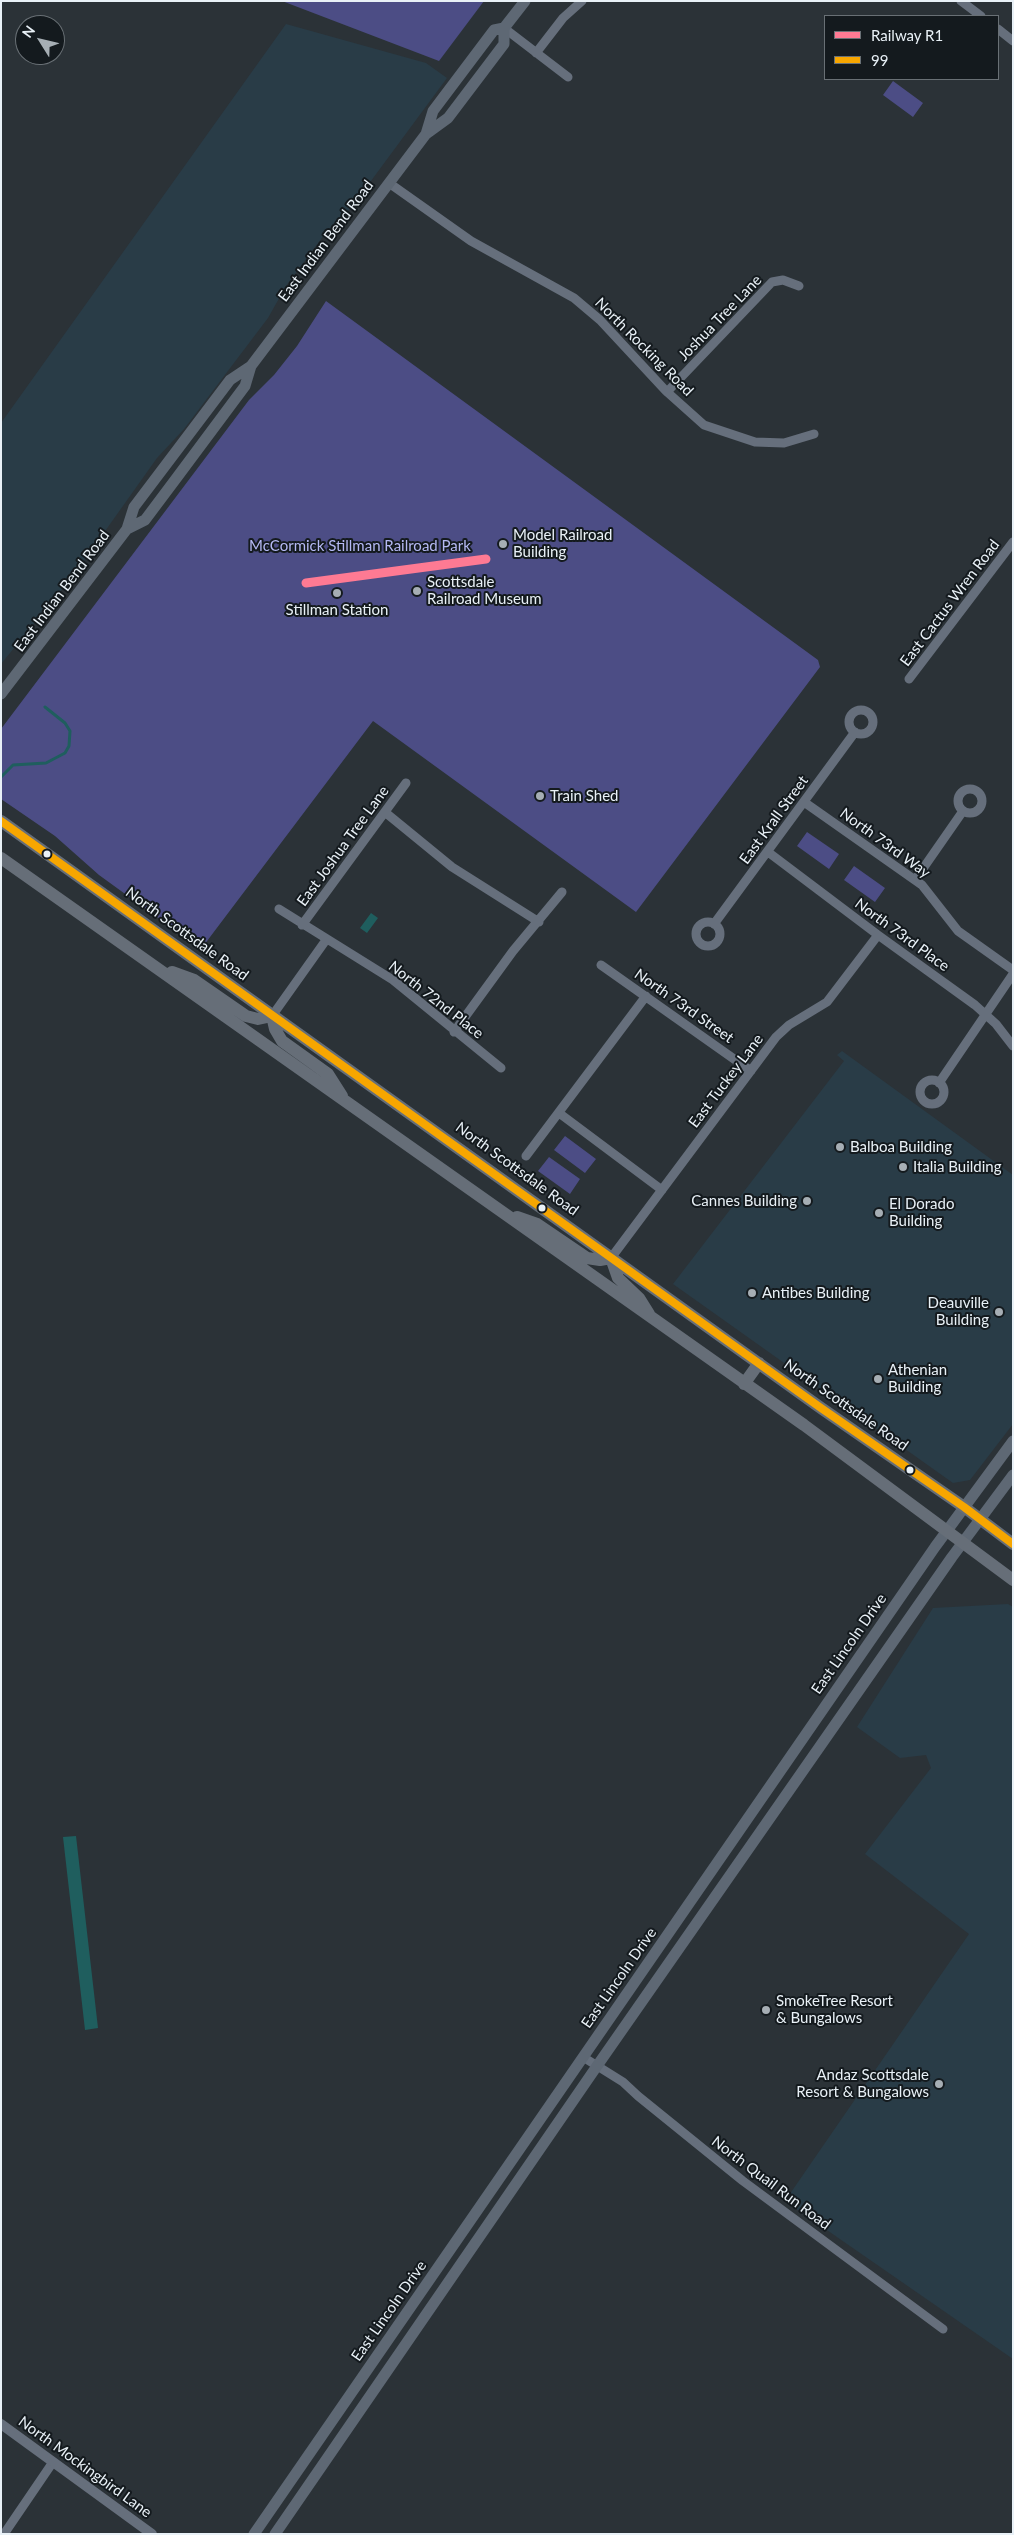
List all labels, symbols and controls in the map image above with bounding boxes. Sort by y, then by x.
north arrow [15,15,65,65]
legend [824,15,999,80]
text: N [18,22,38,41]
text: Railway R1 [871,26,943,44]
text: 99 [871,51,888,69]
street label: East Indian Bend Road [275,177,377,305]
street label: Joshua Tree Lane [674,271,766,365]
street label: North Rocking Road [591,294,697,400]
place label: Model Railroad Building [513,526,612,561]
street label: East Indian Bend Road [11,527,113,655]
street label: East Cactus Wren Road [897,536,1003,670]
park label: McCormick Stillman Railroad Park [249,537,471,555]
marker: Model Railroad Building [497,538,509,550]
place label: Scottsdale Railroad Museum [427,573,542,608]
marker: Scottsdale Railroad Museum [411,585,423,597]
marker: Stillman Station [331,587,343,599]
place label: Stillman Station [286,601,388,619]
street label: East Krall Street [736,772,812,868]
street label: East Joshua Tree Lane [293,782,393,910]
place label: Train Shed [550,787,619,805]
marker: Train Shed [534,790,546,802]
street label: North 73rd Way [836,804,934,882]
unlabelled marker [42,849,52,859]
street label: North Scottsdale Road [122,883,252,985]
street label: North 73rd Place [851,895,953,975]
street label: North 72nd Place [385,957,487,1043]
street label: North 73rd Street [631,965,737,1047]
street label: East Tuckey Lane [685,1031,767,1131]
street label: North Scottsdale Road [452,1118,582,1220]
place label: Balboa Building [850,1138,952,1156]
marker: Balboa Building [834,1141,846,1153]
place label: Italia Building [913,1158,1001,1176]
marker: Italia Building [897,1161,909,1173]
place label: Cannes Building [691,1192,797,1210]
marker: Cannes Building [801,1195,813,1207]
place label: El Dorado Building [889,1195,954,1230]
unlabelled marker [537,1203,547,1213]
marker: El Dorado Building [873,1207,885,1219]
place label: Antibes Building [762,1284,869,1302]
marker: Antibes Building [746,1287,758,1299]
place label: Deauville Building [928,1294,989,1329]
marker: Deauville Building [993,1306,1005,1318]
street label: North Scottsdale Road [780,1355,912,1455]
place label: Athenian Building [888,1361,947,1396]
marker: Athenian Building [872,1373,884,1385]
unlabelled marker [905,1465,915,1475]
street label: East Lincoln Drive [808,1590,890,1698]
street label: East Lincoln Drive [578,1924,660,2032]
place label: SmokeTree Resort & Bungalows [776,1992,893,2027]
marker: SmokeTree Resort & Bungalows [760,2004,772,2016]
place label: Andaz Scottsdale Resort & Bungalows [796,2066,929,2101]
marker: Andaz Scottsdale Resort & Bungalows [933,2078,945,2090]
street label: North Quail Run Road [708,2132,834,2234]
street label: East Lincoln Drive [348,2257,430,2365]
street label: North Mockingbird Lane [15,2413,155,2521]

